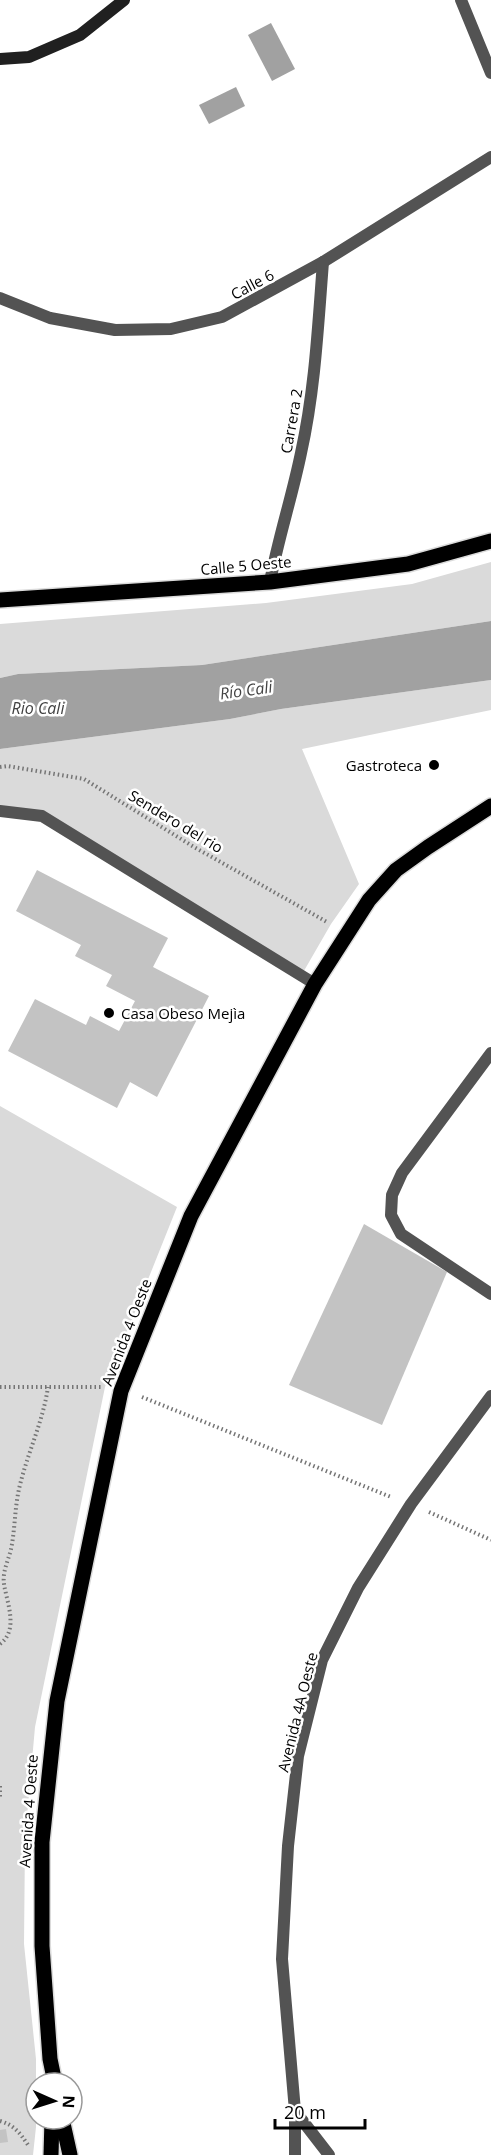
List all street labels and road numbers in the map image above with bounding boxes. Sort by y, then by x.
street label: Calle 6 [227,264,277,304]
street label: Carrera 2 [275,387,307,455]
street label: Calle 5 Oeste [200,551,292,579]
street label: Sendero del rio [125,785,227,857]
street label: Avenida 4 Oeste [96,1276,156,1388]
street label: Avenida 4A Oeste [272,1650,322,1774]
street label: Avenida 4 Oeste [14,1754,42,1868]

